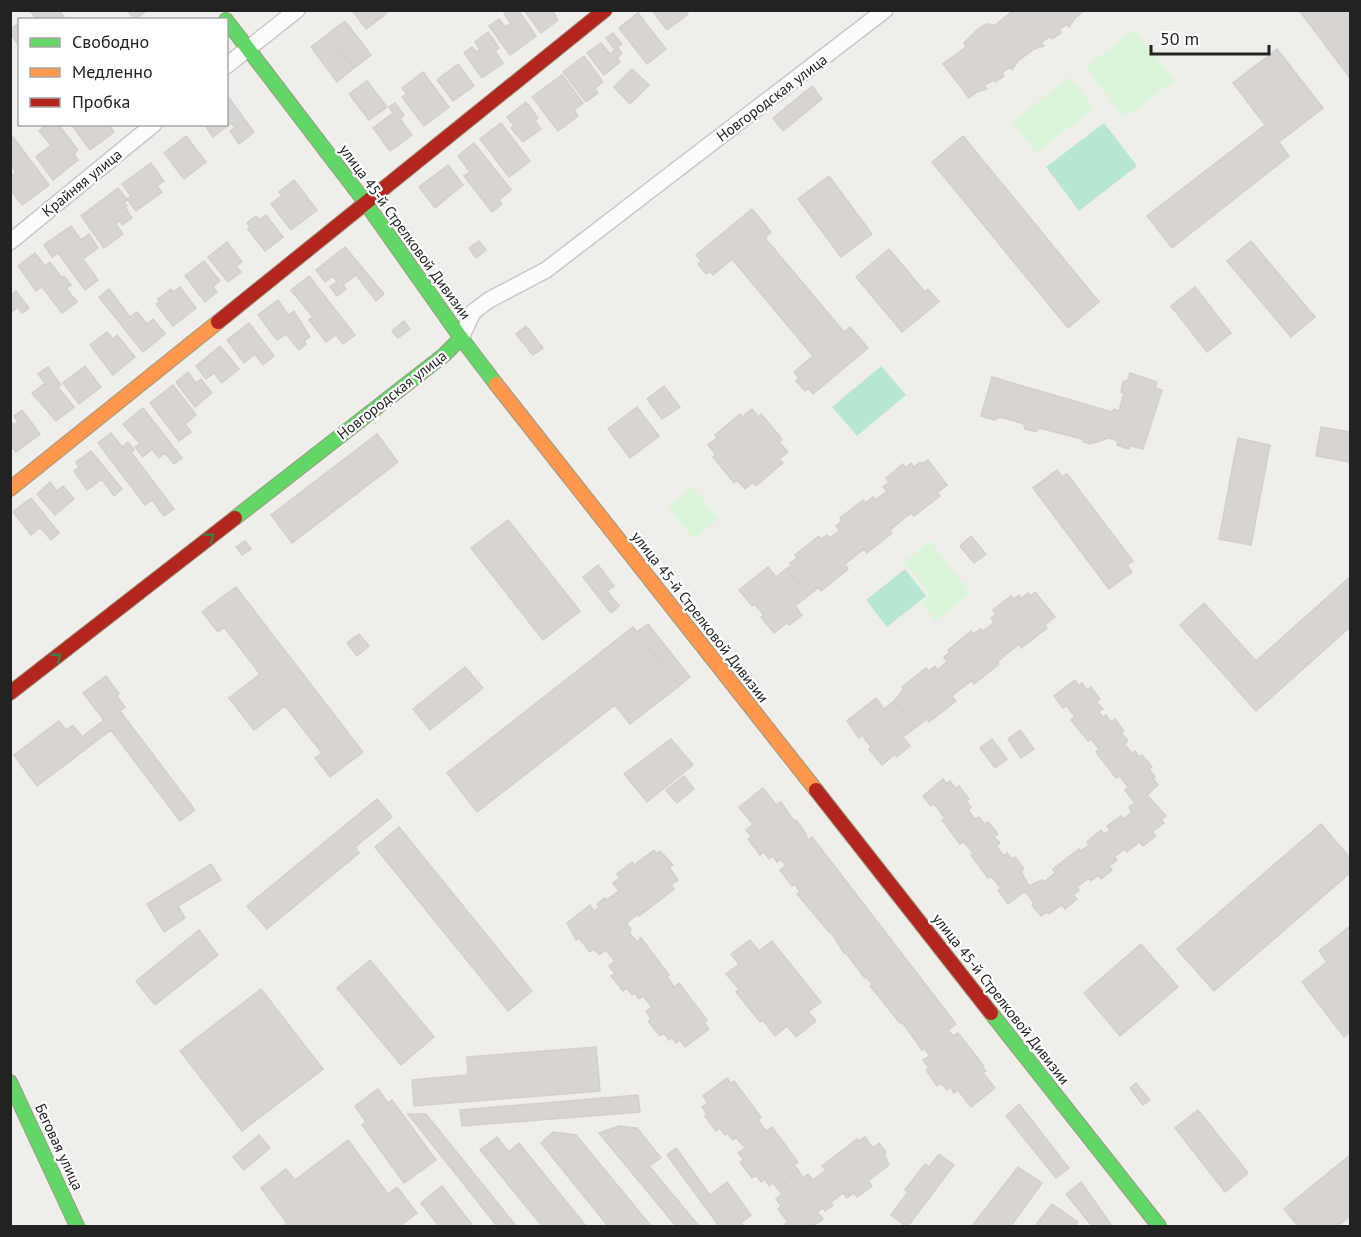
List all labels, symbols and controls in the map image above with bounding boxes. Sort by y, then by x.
legend [18,18,228,126]
scale bar [1151,18,1270,56]
text: 50 m [1160,27,1199,50]
text: Свободно [72,30,149,53]
street label: Новгородская улица [713,50,831,145]
text: Медленно [72,60,153,83]
text: Пробка [72,90,130,113]
street label: улица 45-й Стрелковой Дивизии [335,140,475,323]
street label: Крайняя улица [38,145,126,221]
street label: Новгородская улица [333,346,450,443]
street label: улица 45-й Стрелковой Дивизии [628,527,773,706]
one-way arrow [204,534,215,545]
one-way arrow [50,654,61,665]
street label: улица 45-й Стрелковой Дивизии [929,909,1074,1088]
street label: Беговая улица [31,1100,88,1193]

